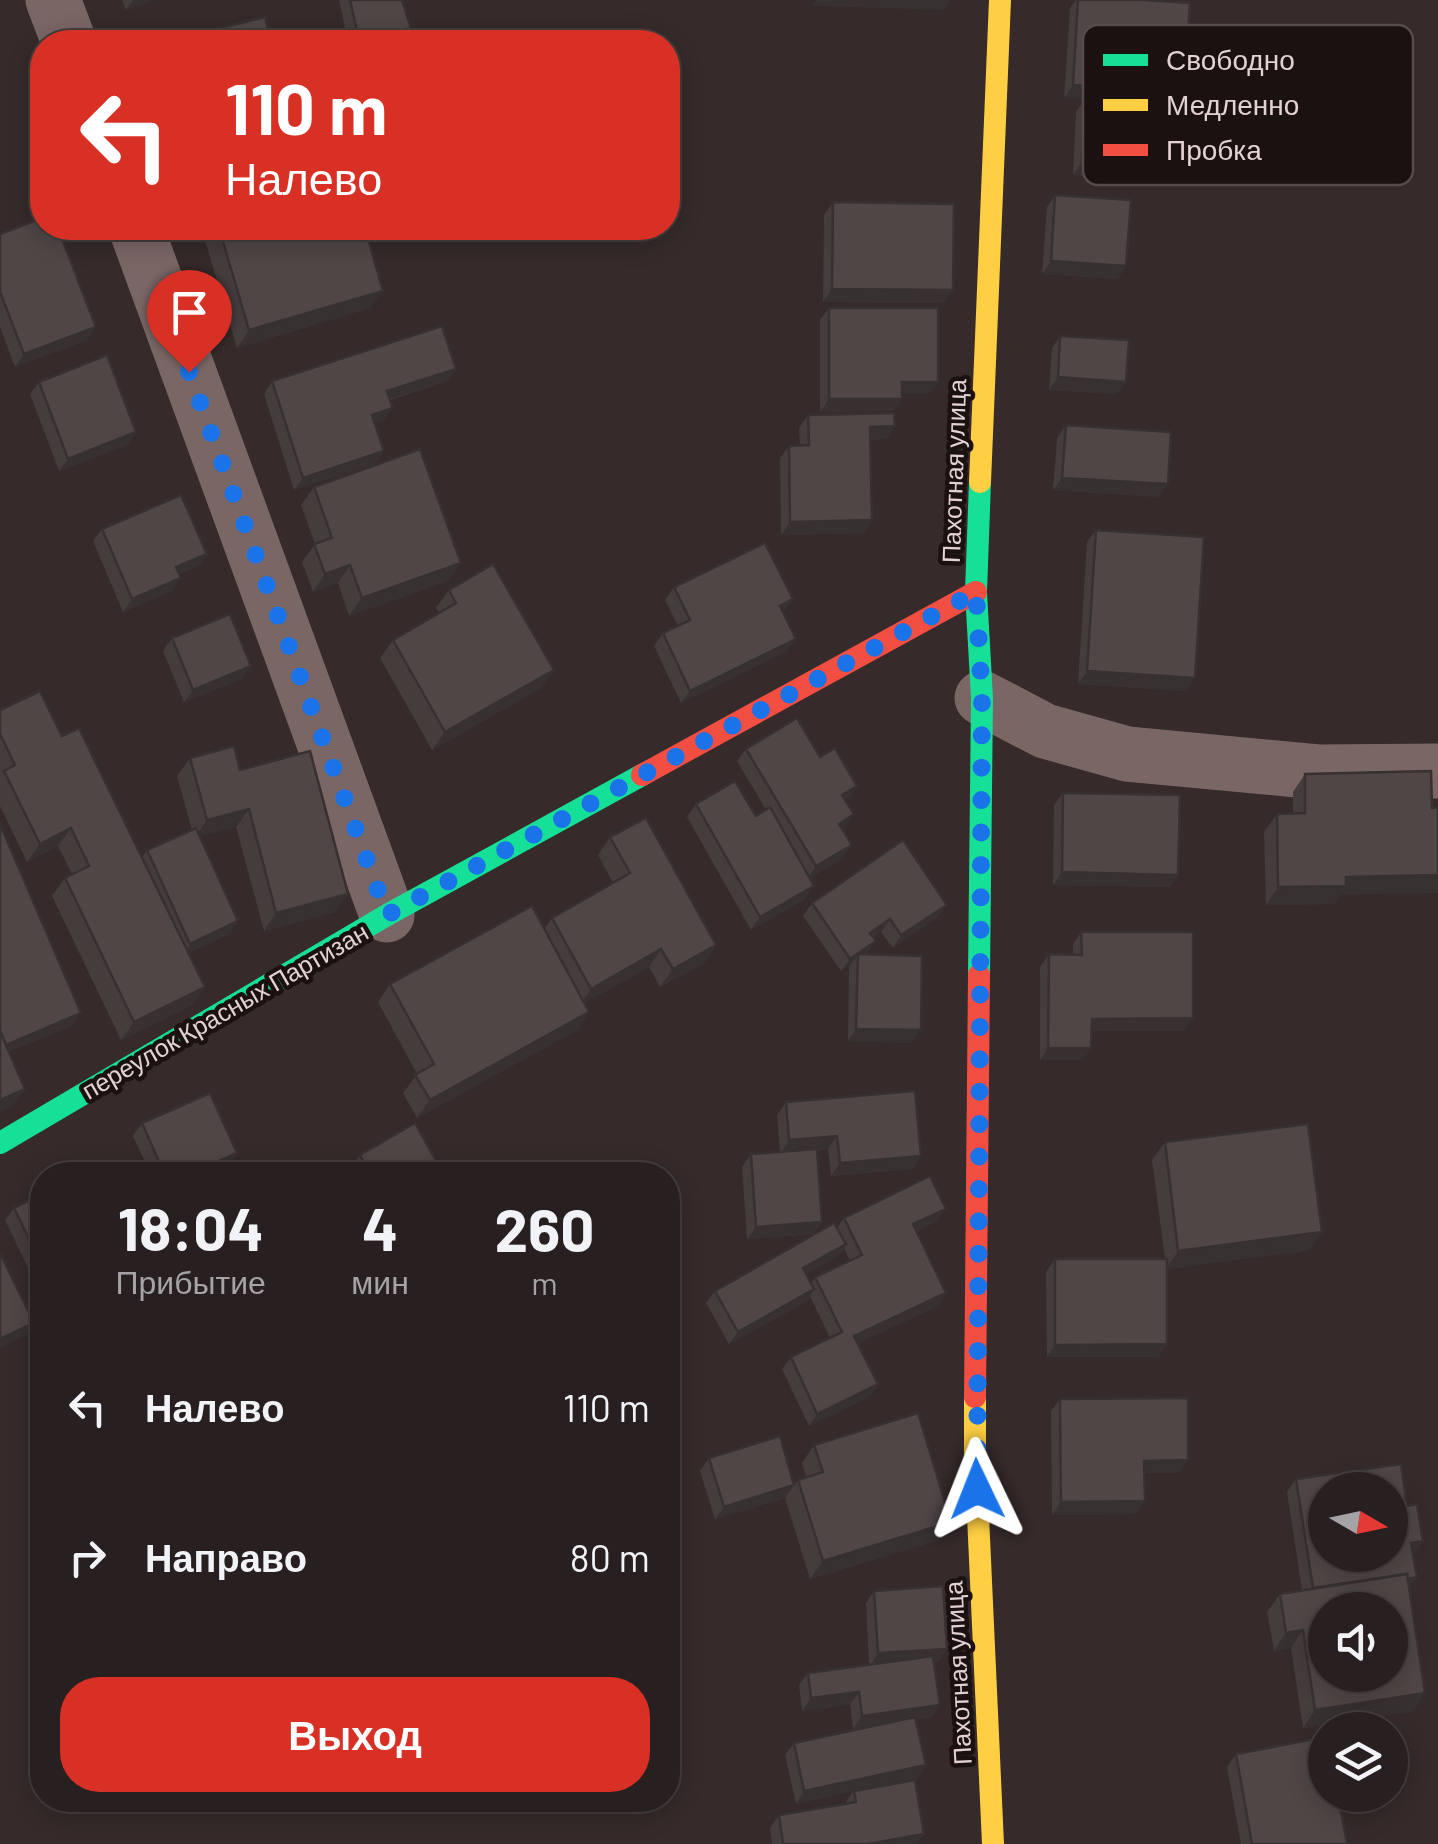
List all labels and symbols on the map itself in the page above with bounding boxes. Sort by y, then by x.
legend [1083,25,1413,185]
text: Свободно [1166,42,1295,76]
text: Медленно [1166,87,1299,121]
text: Пробка [1166,132,1262,166]
pin [147,270,232,373]
street label: Пахотная улица [935,378,971,563]
street label: переулок Красных Партизан [76,916,373,1105]
position arrow [925,1437,1029,1541]
north arrow [1308,1472,1408,1572]
street label: Пахотная улица [937,1580,977,1766]

